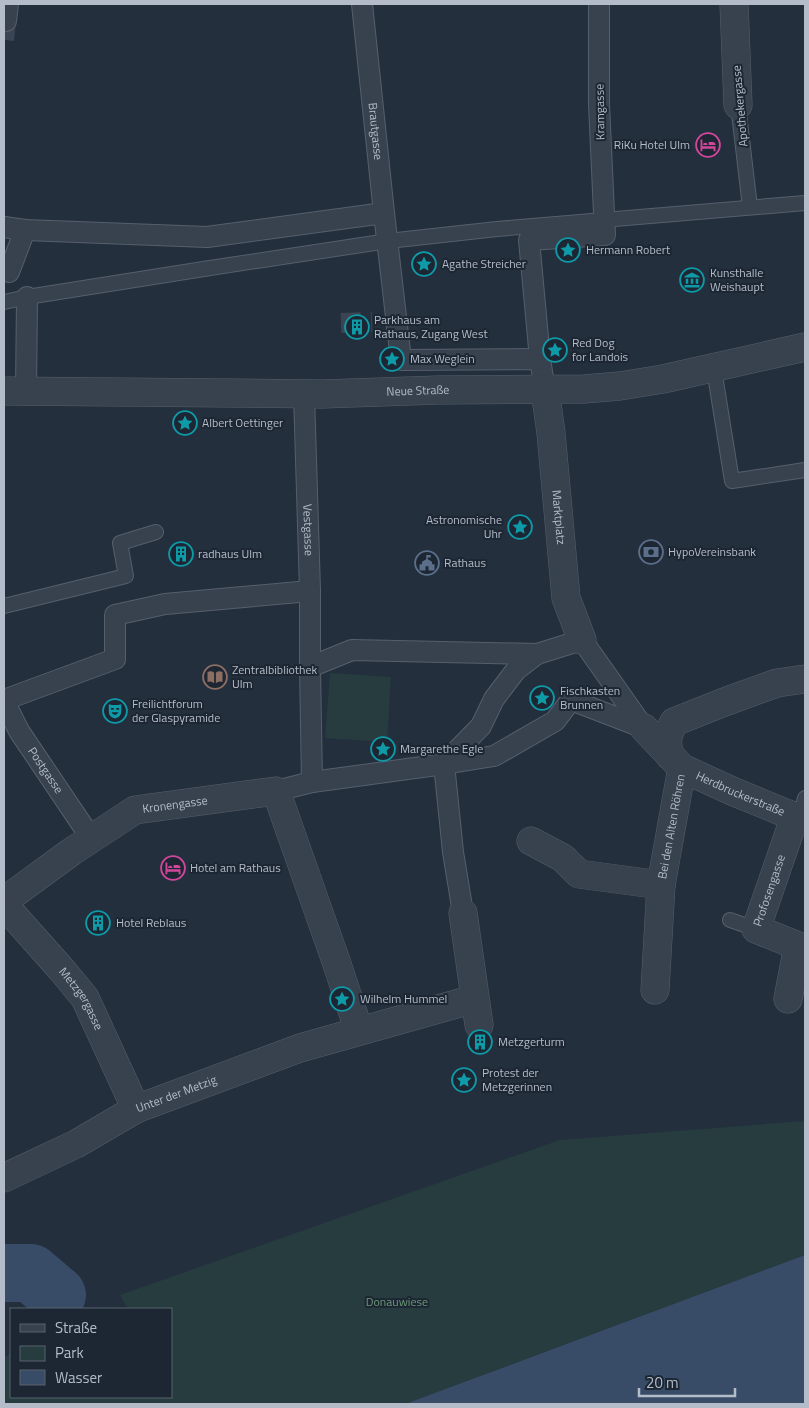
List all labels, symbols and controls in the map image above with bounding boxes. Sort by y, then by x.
street label: Apothekergasse [726,65,753,148]
street label: Kramgasse [590,84,609,140]
street label: Brautgasse [363,102,388,161]
hotel icon: RiKu Hotel Ulm [695,132,721,158]
place label: RiKu Hotel Ulm [614,135,690,154]
place icon: Hermann Robert [555,237,581,263]
place label: Hermann Robert [586,240,671,259]
place icon: Agathe Streicher [411,251,437,277]
place label: Agathe Streicher [442,254,526,273]
place label: Kunsthalle Weishaupt [710,263,765,296]
museum icon: Kunsthalle Weishaupt [679,267,705,293]
place label: Parkhaus am Rathaus, Zugang West [374,310,488,343]
building icon: Parkhaus am Rathaus, Zugang West [344,314,370,340]
place label: Red Dog for Landois [572,333,629,366]
place icon: Red Dog for Landois [542,337,568,363]
place icon: Max Weglein [379,346,405,372]
place label: Max Weglein [410,349,475,368]
street label: Neue Straße [386,380,449,401]
place icon: Albert Oettinger [172,410,198,436]
place label: Albert Oettinger [202,413,283,432]
street label: Marktplatz [547,489,571,545]
street label: Vestgasse [298,504,319,556]
place label: Astronomische Uhr [426,510,502,543]
place icon: Astronomische Uhr [507,514,533,540]
bank icon: HypoVereinsbank [638,539,664,565]
building icon: radhaus Ulm [168,541,194,567]
place label: HypoVereinsbank [668,542,756,561]
place label: radhaus Ulm [198,544,262,563]
public building icon: Rathaus [414,550,440,576]
place label: Rathaus [444,553,486,572]
place label: Zentralbibliothek Ulm [232,660,318,693]
library icon: Zentralbibliothek Ulm [202,664,228,690]
place label: Fischkasten Brunnen [560,681,620,714]
place icon: Fischkasten Brunnen [529,685,555,711]
place label: Freilichtforum der Glaspyramide [132,694,220,727]
theatre icon: Freilichtforum der Glaspyramide [102,698,128,724]
place icon: Margarethe Egle [370,736,396,762]
place label: Margarethe Egle [400,739,483,758]
street label: Postgasse [23,743,68,797]
street label: Herdbruckerstraße [693,766,788,821]
street label: Bei den Alten Röhren [652,772,690,880]
street label: Kronengasse [141,790,209,818]
street label: Profosengasse [748,852,790,929]
hotel icon: Hotel am Rathaus [160,855,186,881]
place label: Hotel am Rathaus [190,858,281,877]
building icon: Hotel Reblaus [85,910,111,936]
place label: Hotel Reblaus [116,913,187,932]
street label: Metzgergasse [54,963,108,1033]
place icon: Wilhelm Hummel [329,986,355,1012]
place label: Wilhelm Hummel [360,989,447,1008]
building icon: Metzgerturm [467,1029,493,1055]
place label: Metzgerturm [498,1032,565,1051]
place label: Protest der Metzgerinnen [482,1063,552,1096]
place icon: Protest der Metzgerinnen [451,1067,477,1093]
street label: Unter der Metzig [133,1070,219,1117]
park label: Donauwiese [366,1292,428,1311]
legend [10,1308,172,1398]
text: Straße [55,1316,97,1339]
text: Park [55,1341,84,1364]
text: Wasser [55,1366,102,1389]
scale bar [639,1366,735,1398]
text: 20 m [646,1371,679,1394]

